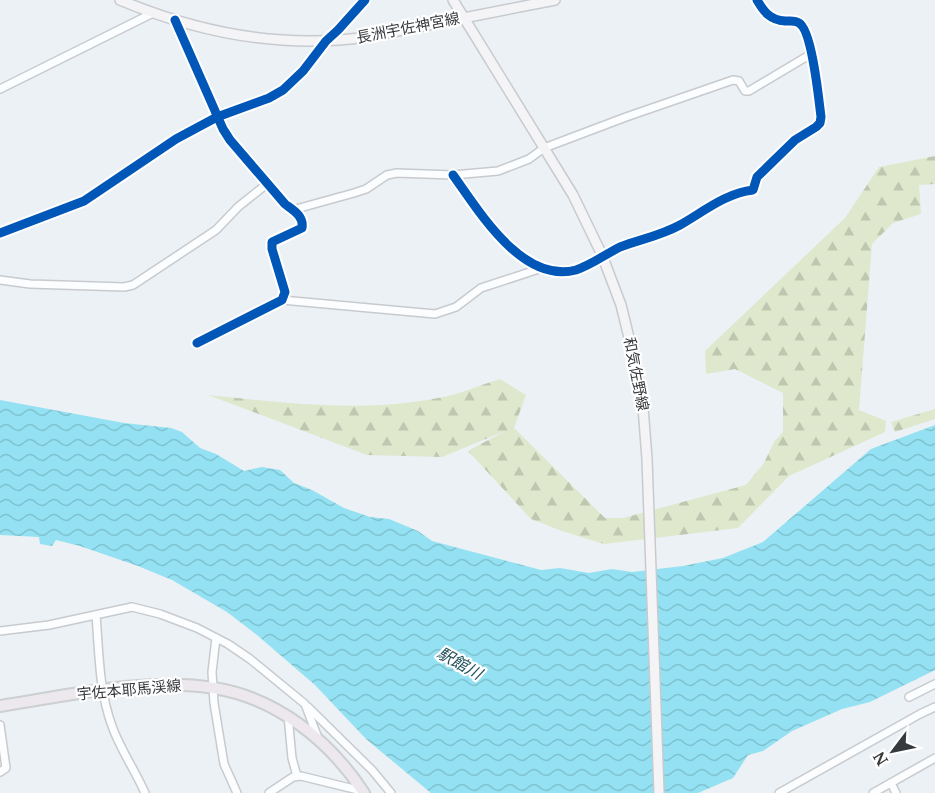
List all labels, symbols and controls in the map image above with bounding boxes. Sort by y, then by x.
street label: 長洲宇佐神宮線 [354,7,461,47]
street label: 和気佐野線 [620,335,654,413]
water label: 駅館川 [434,642,488,685]
street label: 宇佐本耶馬渓線 [76,674,182,704]
north arrow [863,721,923,781]
text: N [867,747,893,770]

